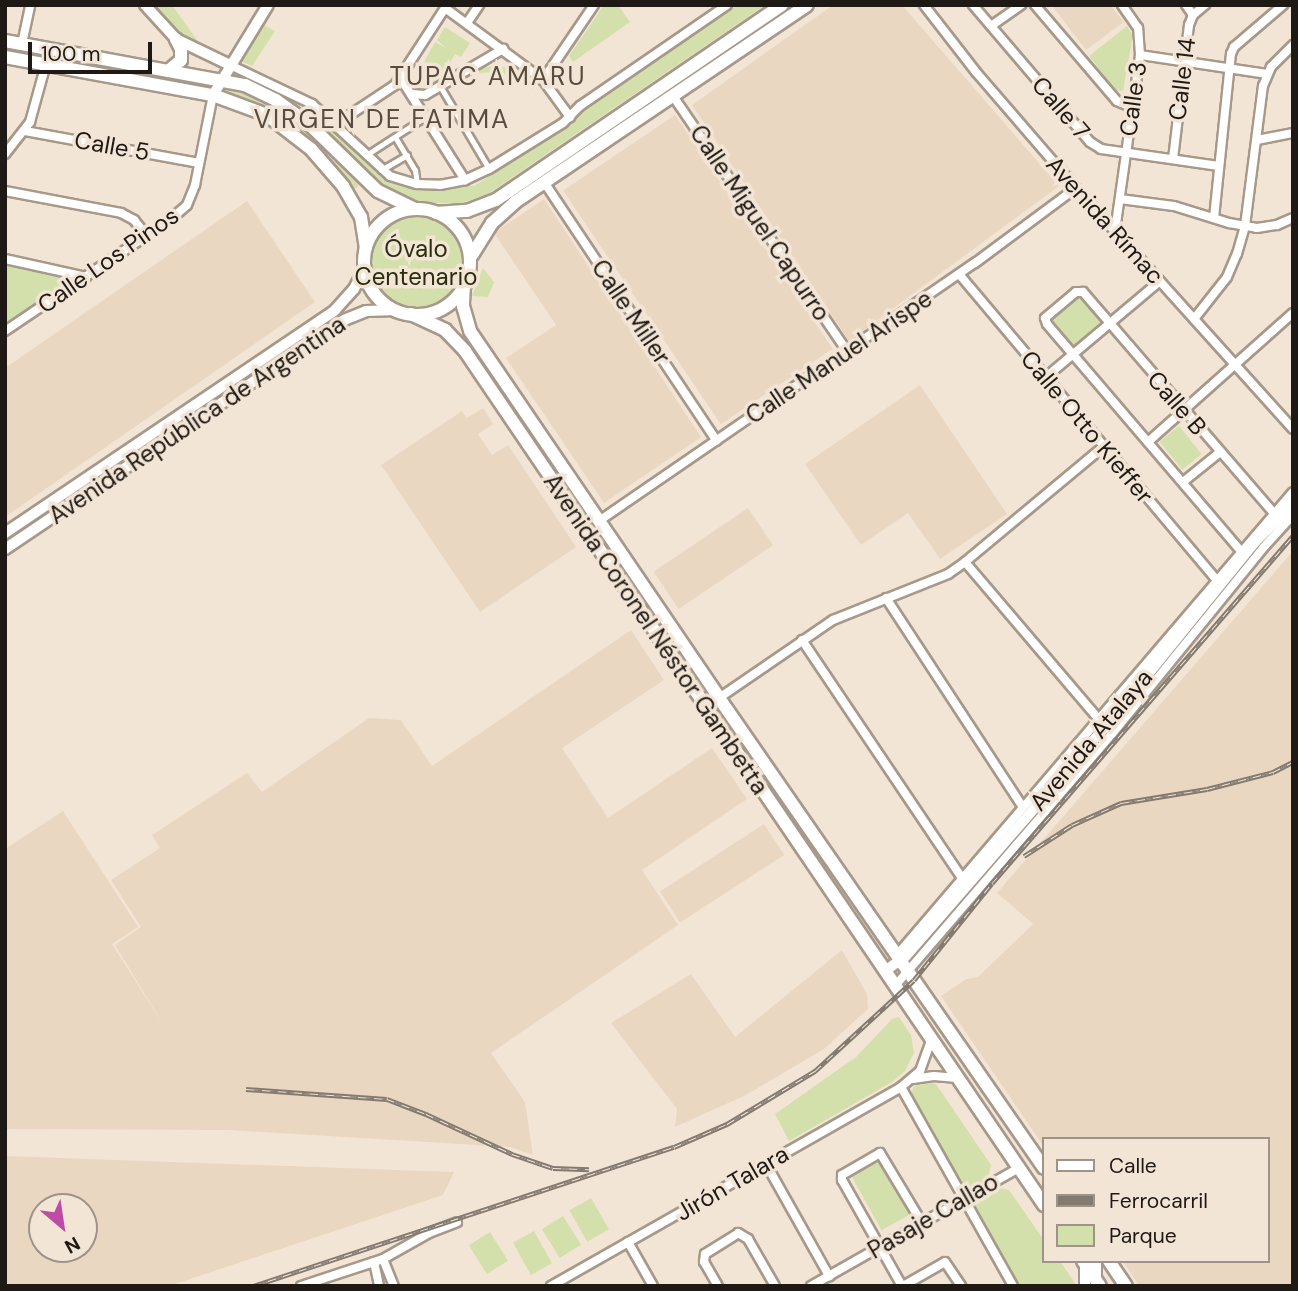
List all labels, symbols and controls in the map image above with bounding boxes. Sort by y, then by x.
scale bar [32,28,156,72]
street label: Calle 14 [1163,36,1201,122]
text: 100 m [41,40,101,68]
street label: Calle 3 [1114,60,1152,138]
district label: TUPAC AMARU [391,61,585,93]
street label: Calle 7 [1026,71,1096,145]
district label: VIRGEN DE FATIMA [256,104,508,136]
street label: Calle Miguel Capurro [684,120,836,326]
street label: Calle 5 [72,125,152,167]
street label: Avenida Rímac [1040,150,1170,290]
street label: Calle Los Pinos [32,201,184,319]
park label: Óvalo Centenario [354,235,478,291]
street label: Calle Miller [585,254,677,370]
street label: Calle Manuel Arispe [740,284,938,430]
street label: Avenida República de Argentina [43,310,351,530]
street label: Calle Otto Kieffer [1015,345,1159,509]
street label: Calle B [1141,365,1213,441]
street label: Avenida Coronel Néstor Gambetta [538,468,774,800]
street label: Avenida Atalaya [1024,664,1158,816]
legend [1042,1137,1270,1263]
street label: Jirón Talara [670,1139,794,1227]
text: Calle [1109,1152,1157,1180]
street label: Pasaje Callao [863,1167,1003,1265]
text: Ferrocarril [1109,1187,1208,1215]
north arrow [28,1193,98,1263]
text: Parque [1109,1222,1177,1250]
text: N [60,1231,85,1259]

